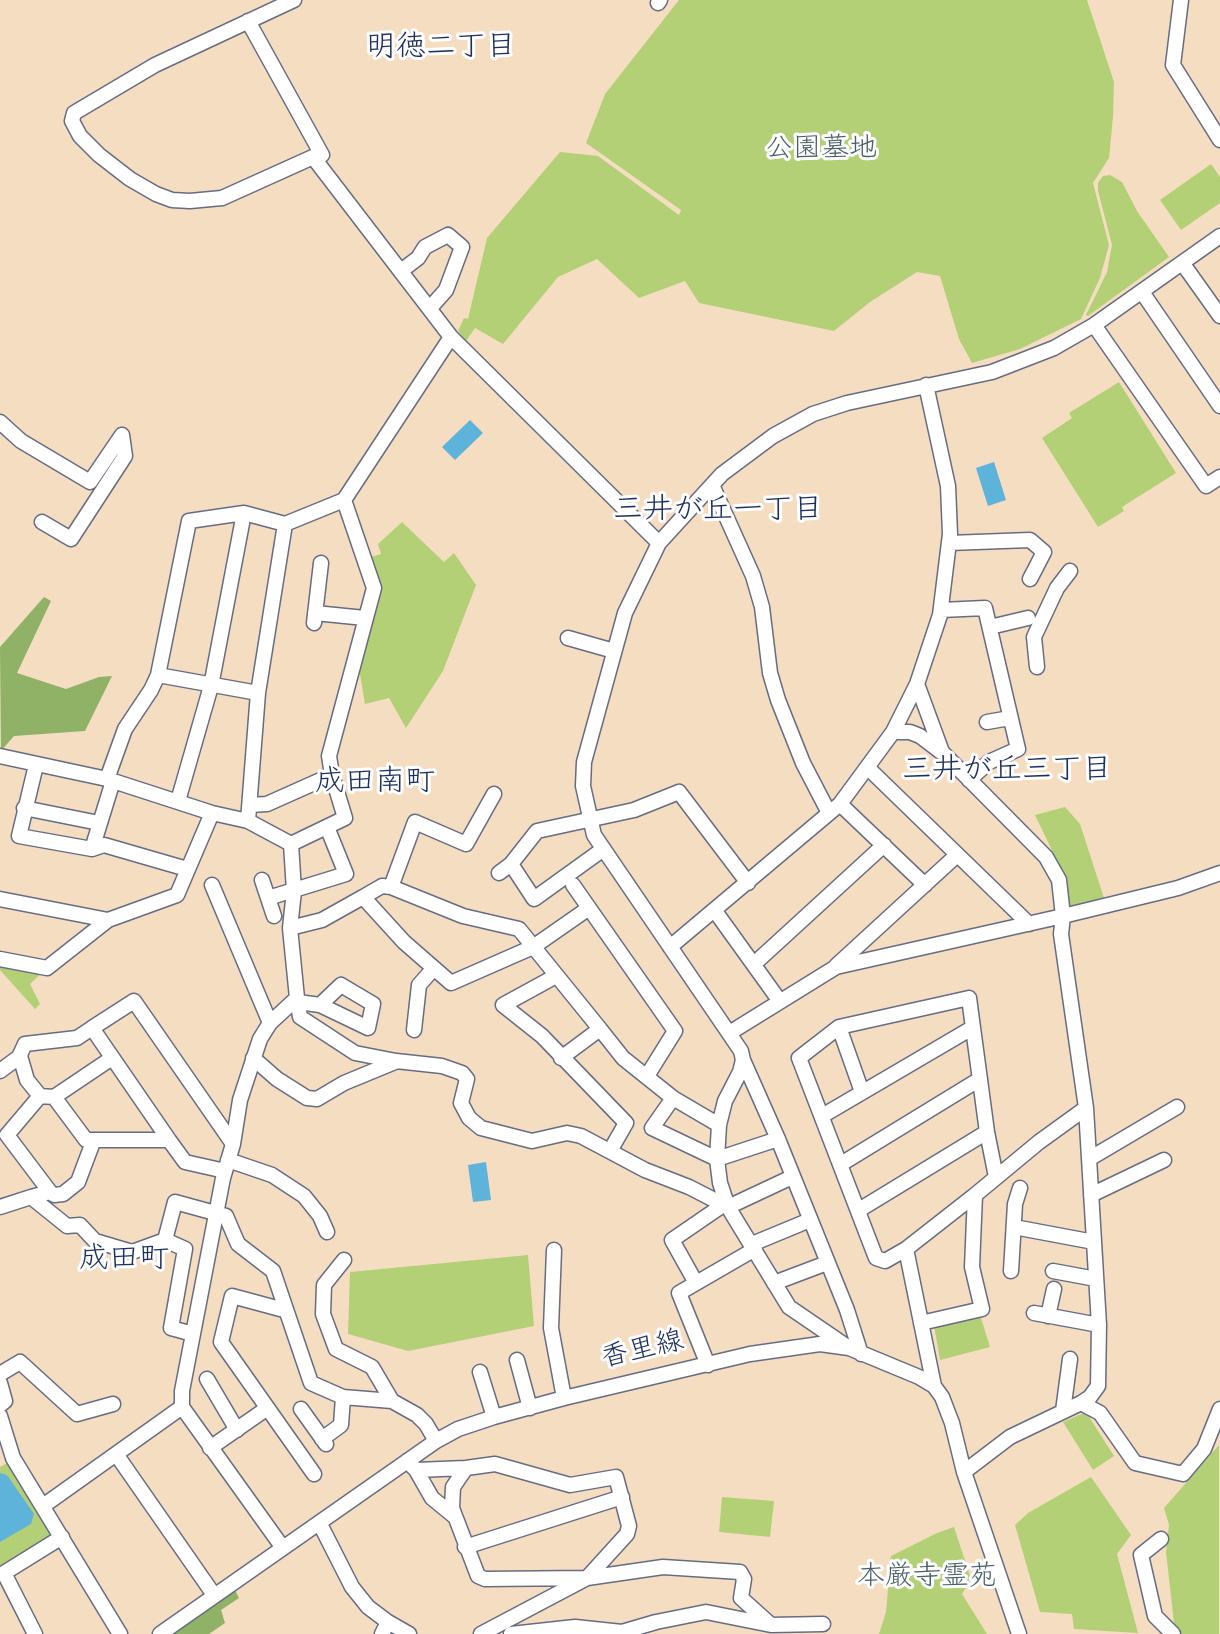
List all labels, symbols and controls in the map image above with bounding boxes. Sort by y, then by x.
district label: 明徳二丁目 [366,33,516,69]
park label: 公園墓地 [765,135,877,169]
district label: 三井が丘一丁目 [613,496,823,532]
district label: 三井が丘三丁目 [902,756,1112,792]
district label: 成田南町 [315,768,435,804]
district label: 成田町 [79,1245,169,1281]
street label: 香里線 [598,1327,688,1379]
park label: 本厳寺霊苑 [857,1563,997,1597]

